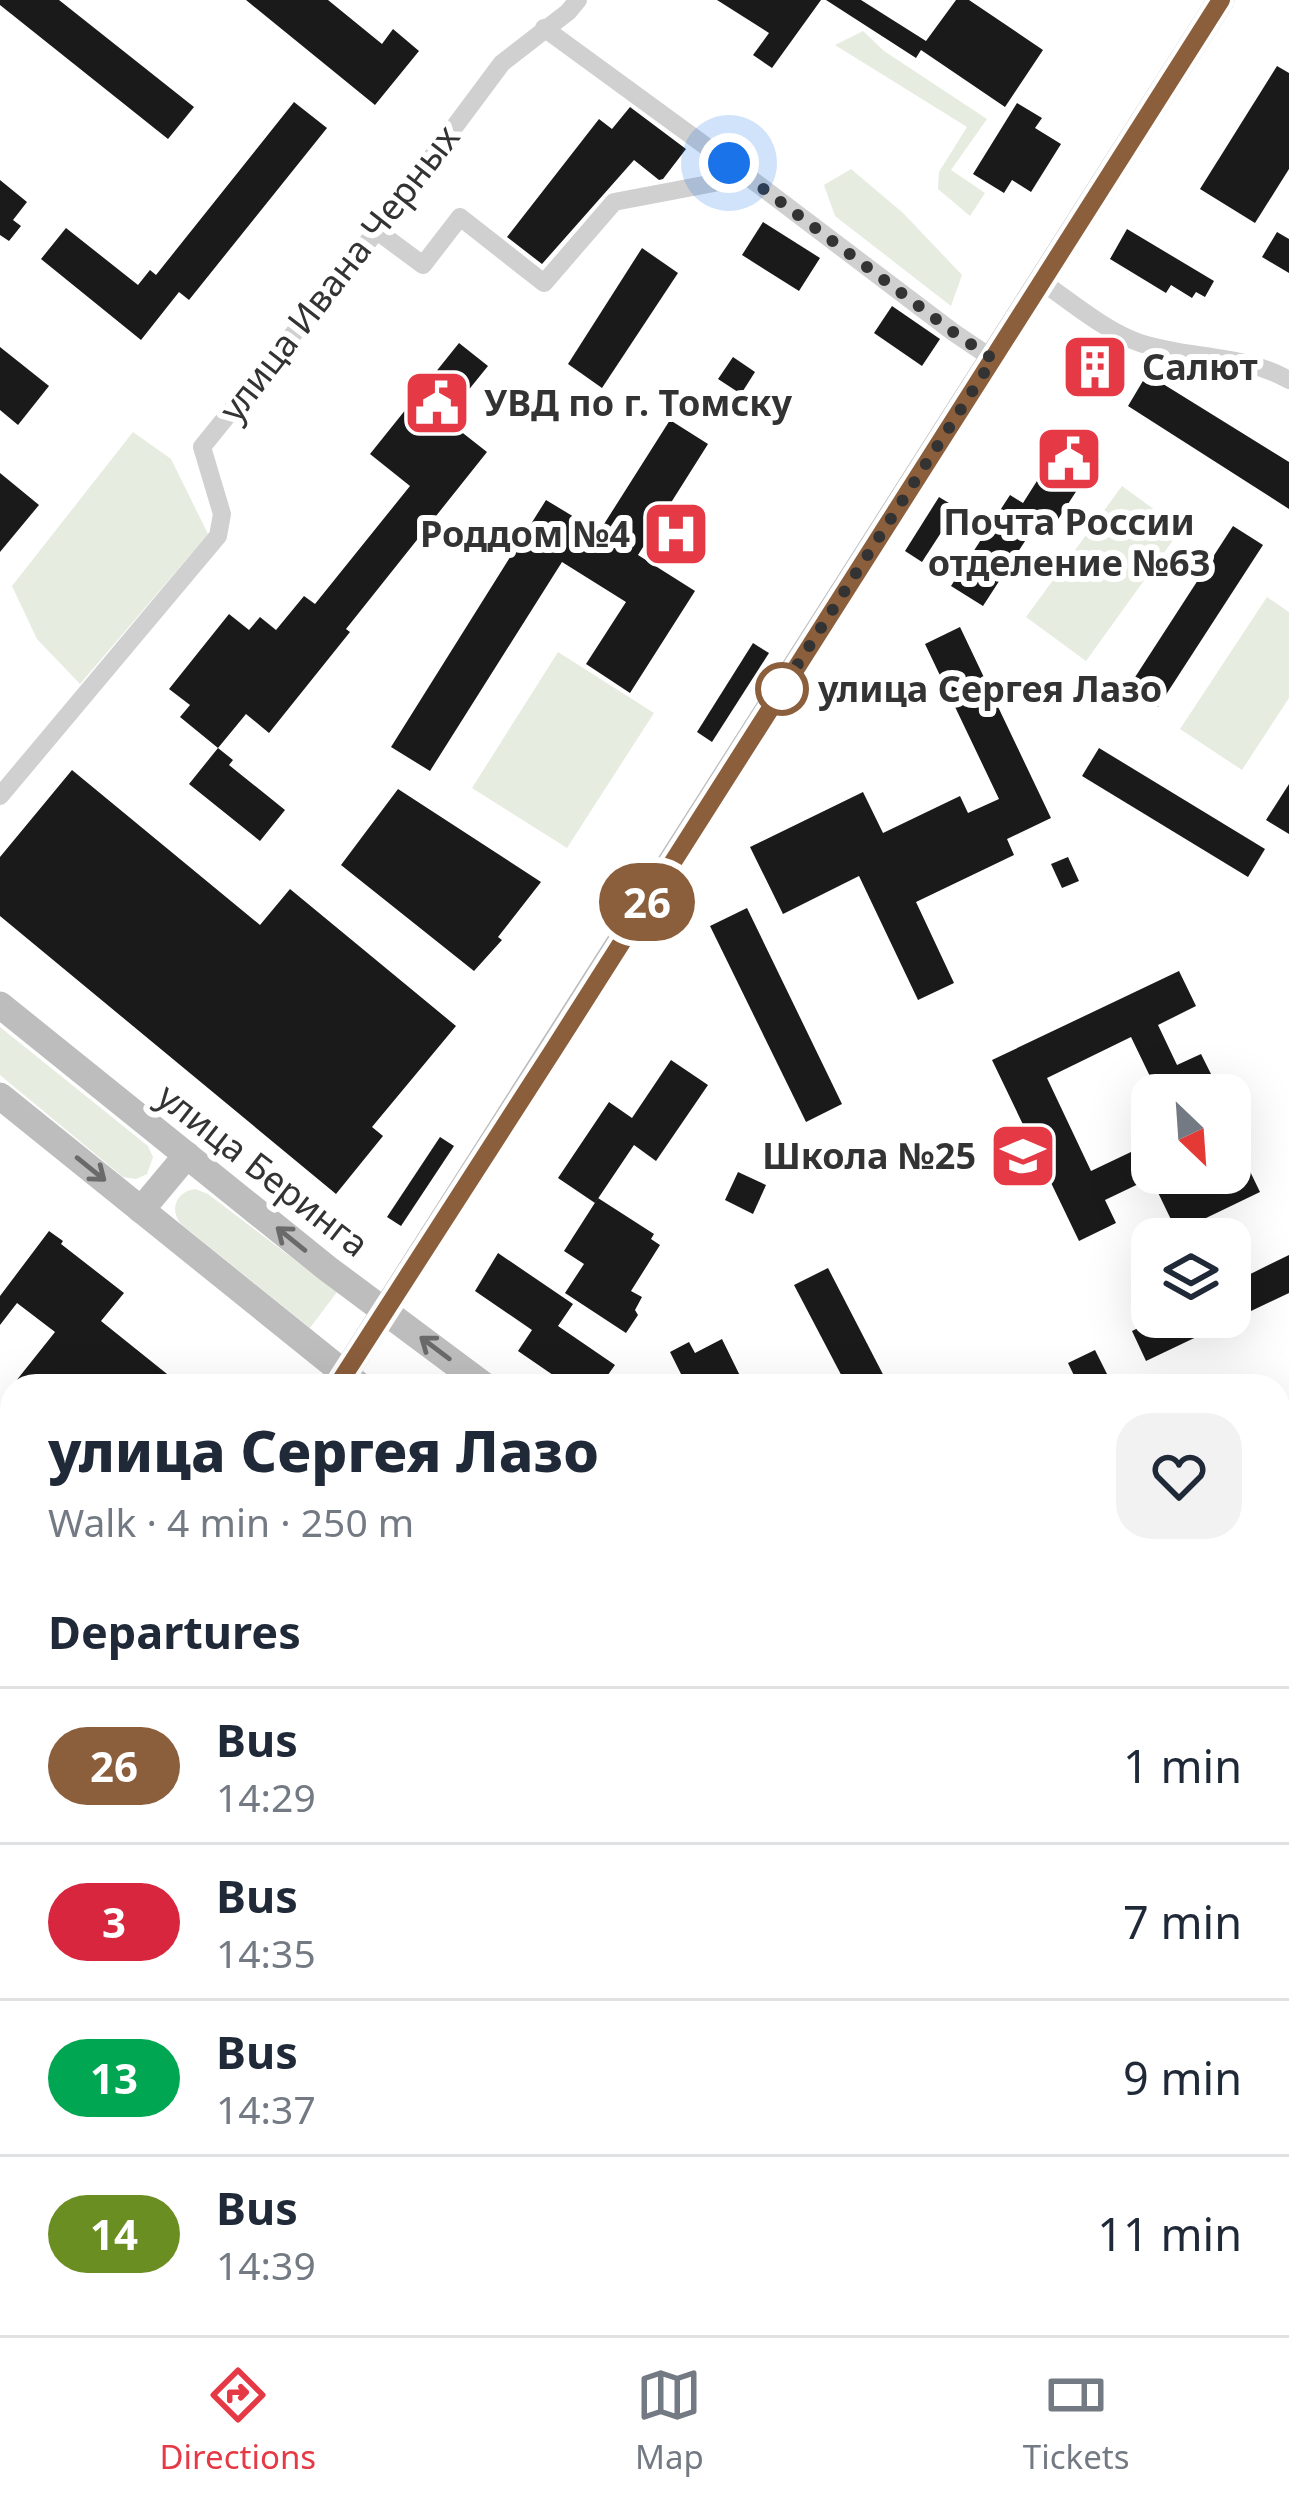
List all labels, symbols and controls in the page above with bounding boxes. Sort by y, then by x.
street label: улица Ивана Черных [207,114,470,431]
your location [699,133,759,193]
building icon: Салют [1060,332,1130,402]
place label: Салют [1142,342,1258,391]
public building icon: УВД по г. Томску [402,368,472,438]
place label: УВД по г. Томску [484,378,792,427]
public building icon: Почта России отделение №63 [1034,424,1104,494]
place label: Почта России отделение №63 [928,497,1210,587]
hospital icon: Роддом №4 [641,499,711,569]
place label: Роддом №4 [420,509,630,558]
marker: улица Сергея Лазо [757,664,807,714]
place label: улица Сергея Лазо [817,664,1162,713]
line badge: 26 [593,863,701,941]
text: 26 [623,873,671,930]
street label: улица Беринга [148,1072,379,1268]
north arrow [1131,1074,1251,1194]
map controls [1131,1074,1251,1338]
school or university icon: Школа №25 [988,1121,1058,1191]
place label: Школа №25 [762,1131,976,1180]
one-way arrow [75,1155,106,1182]
button: layers [1131,1218,1251,1338]
one-way arrow [276,1226,308,1253]
one-way arrow [419,1335,451,1361]
text: улица Сергея Лазо [48,1411,599,1489]
button: heart [1116,1413,1242,1539]
text: Walk · 4 min · 250 m [48,1495,414,1548]
text: Departures [48,1601,301,1662]
text: Bus [216,1709,298,1770]
text: 1 min [1123,1735,1242,1796]
text: 26 [90,1737,138,1794]
text: 14:29 [216,1770,316,1823]
text: Bus [216,1865,298,1926]
text: 7 min [1123,1891,1242,1952]
text: 3 [102,1893,126,1950]
text: 14:35 [216,1926,316,1979]
text: Bus [216,2021,298,2082]
text: 9 min [1123,2047,1242,2108]
text: 13 [90,2049,138,2106]
text: 14:37 [216,2082,316,2135]
text: Bus [216,2177,298,2238]
text: 11 min [1097,2203,1242,2264]
text: 14 [90,2205,138,2262]
text: 14:39 [216,2238,316,2291]
tab: Directions [159,2362,316,2479]
tab: Map [635,2362,704,2479]
tab: Tickets [1023,2362,1129,2479]

